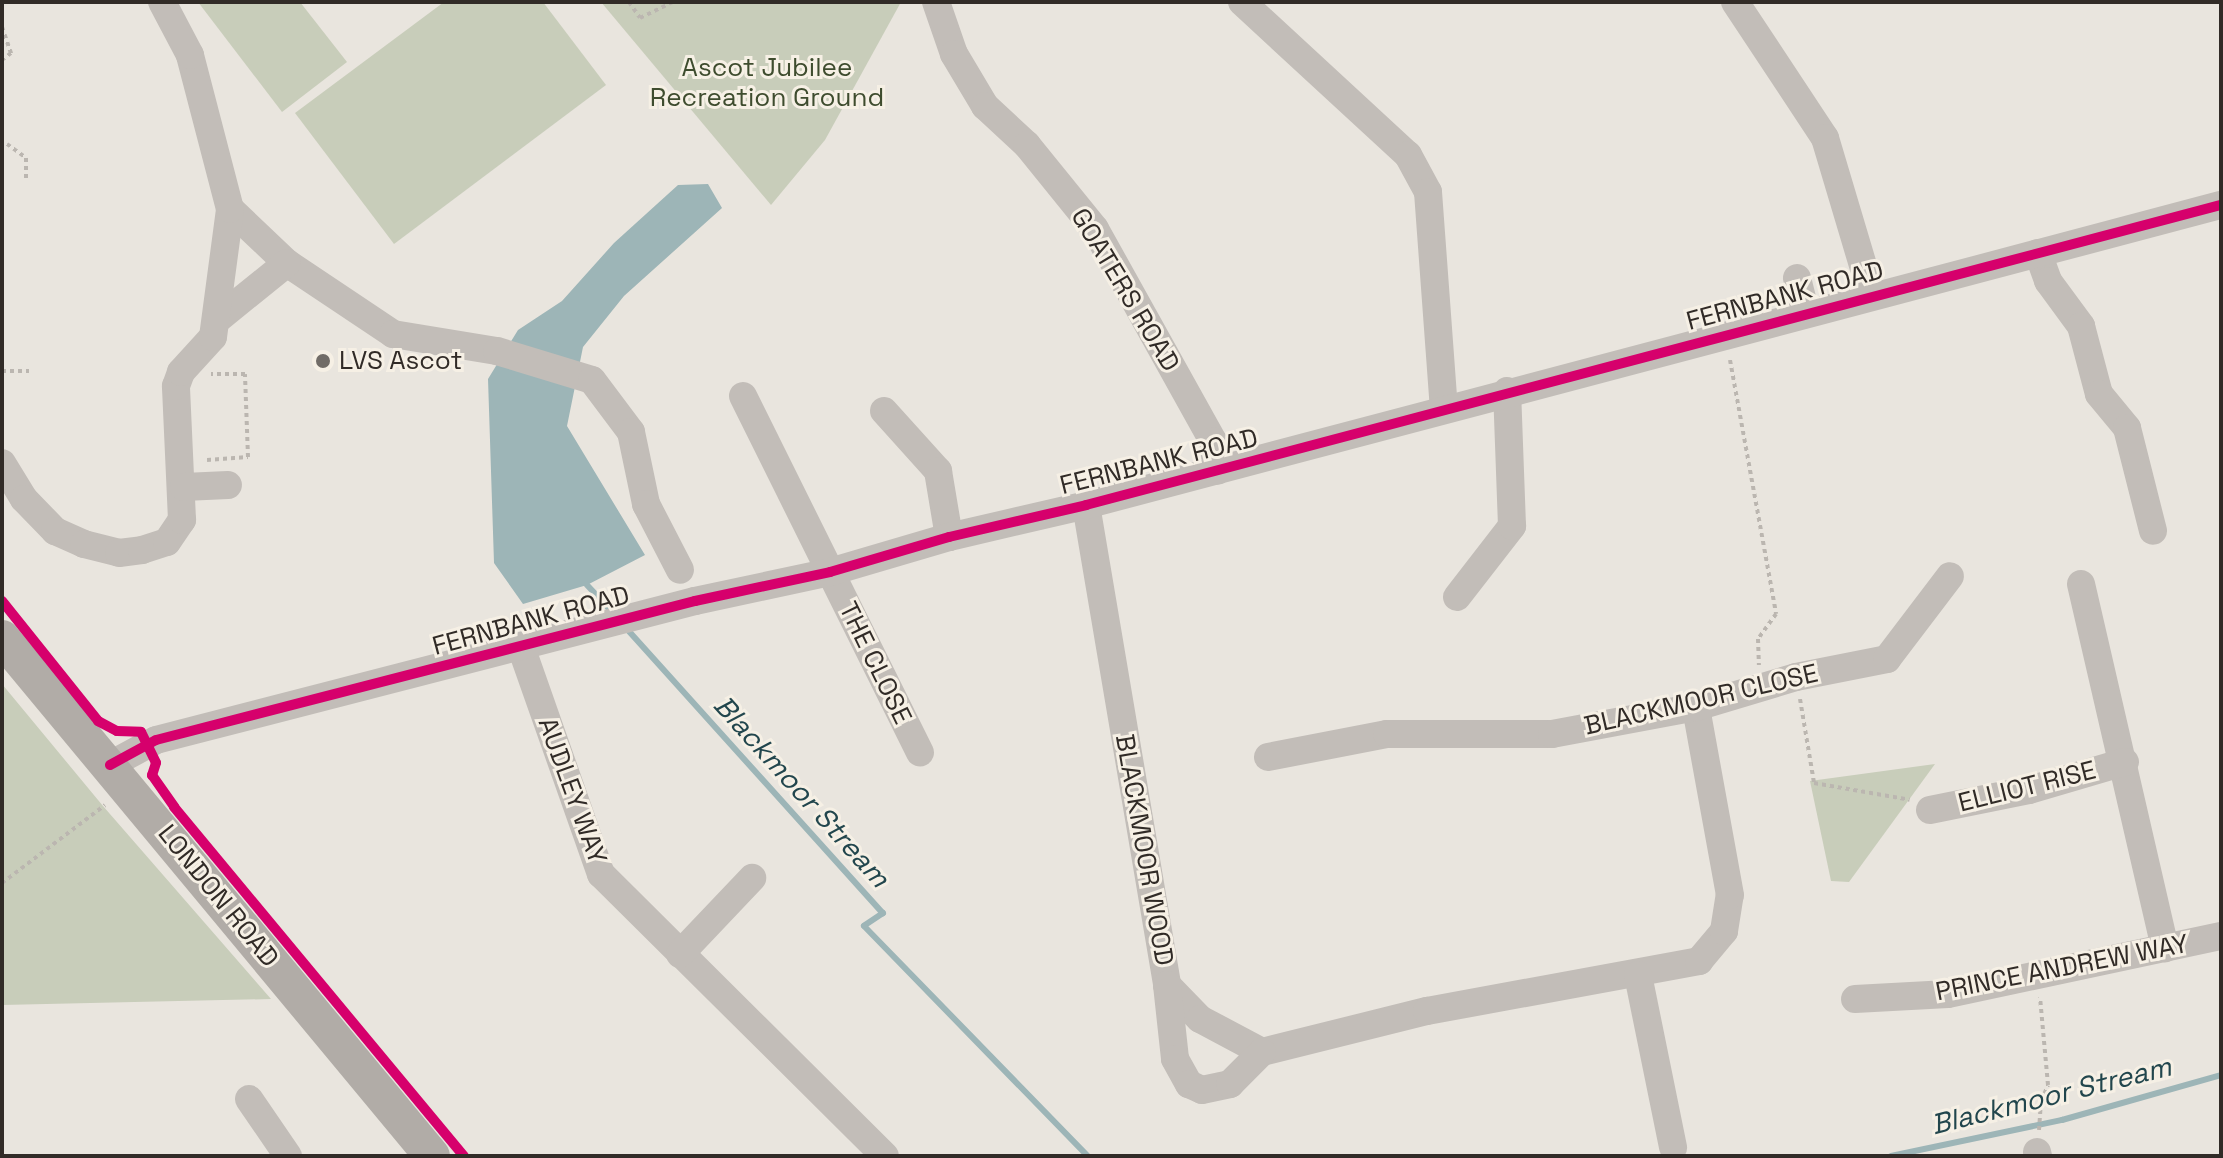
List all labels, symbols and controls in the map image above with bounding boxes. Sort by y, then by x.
park label: Ascot Jubilee Recreation Ground [650,52,884,114]
street label: GOATERS ROAD [1064,203,1186,377]
street label: FERNBANK ROAD [1683,255,1887,337]
place label: LVS Ascot [339,345,463,377]
marker: LVS Ascot [314,352,332,370]
street label: FERNBANK ROAD [1057,422,1261,502]
street label: FERNBANK ROAD [429,580,633,662]
street label: THE CLOSE [832,597,918,729]
street label: BLACKMOOR CLOSE [1581,658,1821,742]
water label: Blackmoor Stream [707,688,897,894]
street label: AUDLEY WAY [531,713,613,869]
street label: BLACKMOOR WOOD [1108,732,1180,968]
street label: ELLIOT RISE [1955,755,2099,819]
street label: LONDON ROAD [151,819,285,973]
street label: PRINCE ANDREW WAY [1933,928,2191,1008]
water label: Blackmoor Stream [1927,1049,2175,1141]

